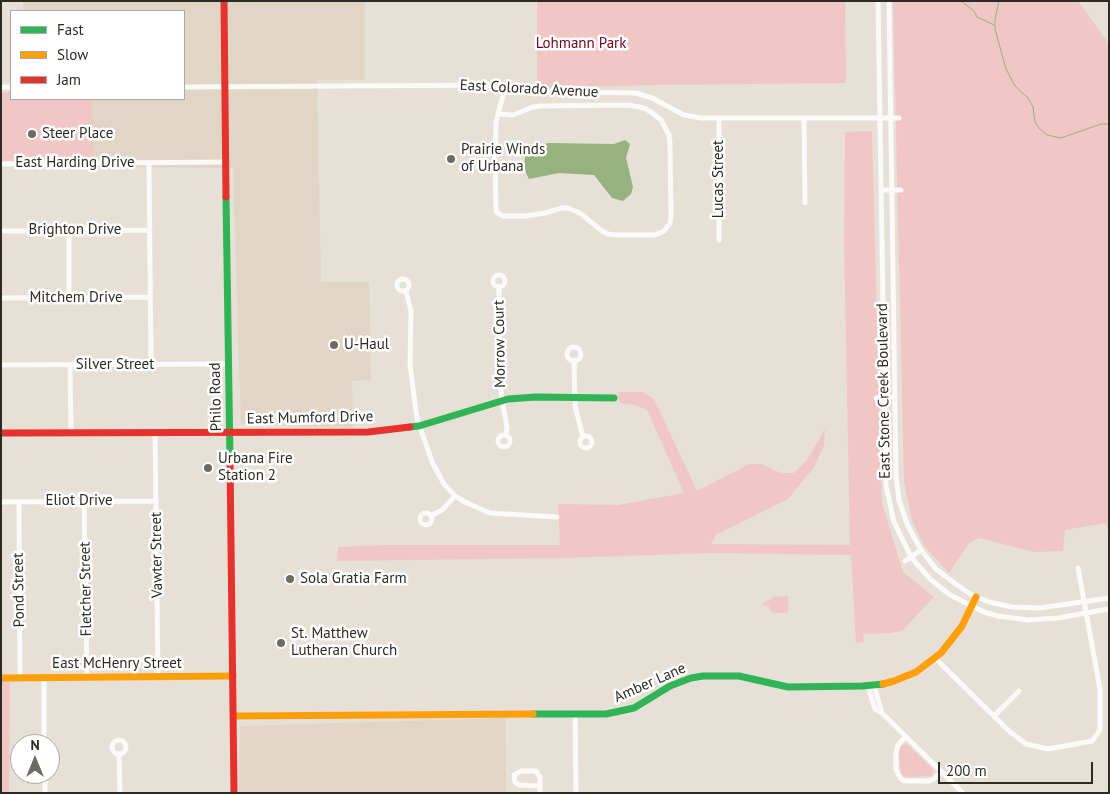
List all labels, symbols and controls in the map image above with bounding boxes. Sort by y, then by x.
legend [10,10,185,100]
text: Fast [57,20,84,39]
park label: Lohmann Park [536,35,626,53]
text: Slow [57,45,88,64]
text: Jam [57,70,81,89]
street label: East Colorado Avenue [459,76,599,102]
place label: Steer Place [42,125,113,143]
marker: Steer Place [26,128,38,140]
street label: Lucas Street [710,140,728,218]
place label: Prairie Winds of Urbana [461,141,545,176]
marker: Prairie Winds of Urbana [445,153,457,165]
street label: East Harding Drive [15,154,135,172]
street label: Brighton Drive [29,221,121,239]
street label: Mitchem Drive [29,289,123,307]
street label: Morrow Court [490,300,510,388]
street label: East Stone Creek Boulevard [873,303,895,479]
place label: U-Haul [344,336,389,354]
marker: U-Haul [328,339,340,351]
street label: Silver Street [76,356,154,374]
street label: Philo Road [206,362,226,432]
street label: East Mumford Drive [247,408,373,428]
place label: Urbana Fire Station 2 [218,450,293,485]
marker: Urbana Fire Station 2 [202,462,214,474]
street label: Eliot Drive [45,492,113,510]
street label: Vawter Street [147,512,167,598]
street label: Fletcher Street [76,542,96,636]
street label: Pond Street [9,553,29,627]
place label: Sola Gratia Farm [300,570,407,588]
marker: Sola Gratia Farm [284,573,296,585]
place label: St. Matthew Lutheran Church [291,625,397,660]
marker: St. Matthew Lutheran Church [275,637,287,649]
street label: East McHenry Street [52,655,182,673]
street label: Amber Lane [611,659,689,707]
north arrow [10,734,60,784]
text: N [30,736,40,754]
scale bar [940,752,1095,784]
text: 200 m [946,761,987,780]

